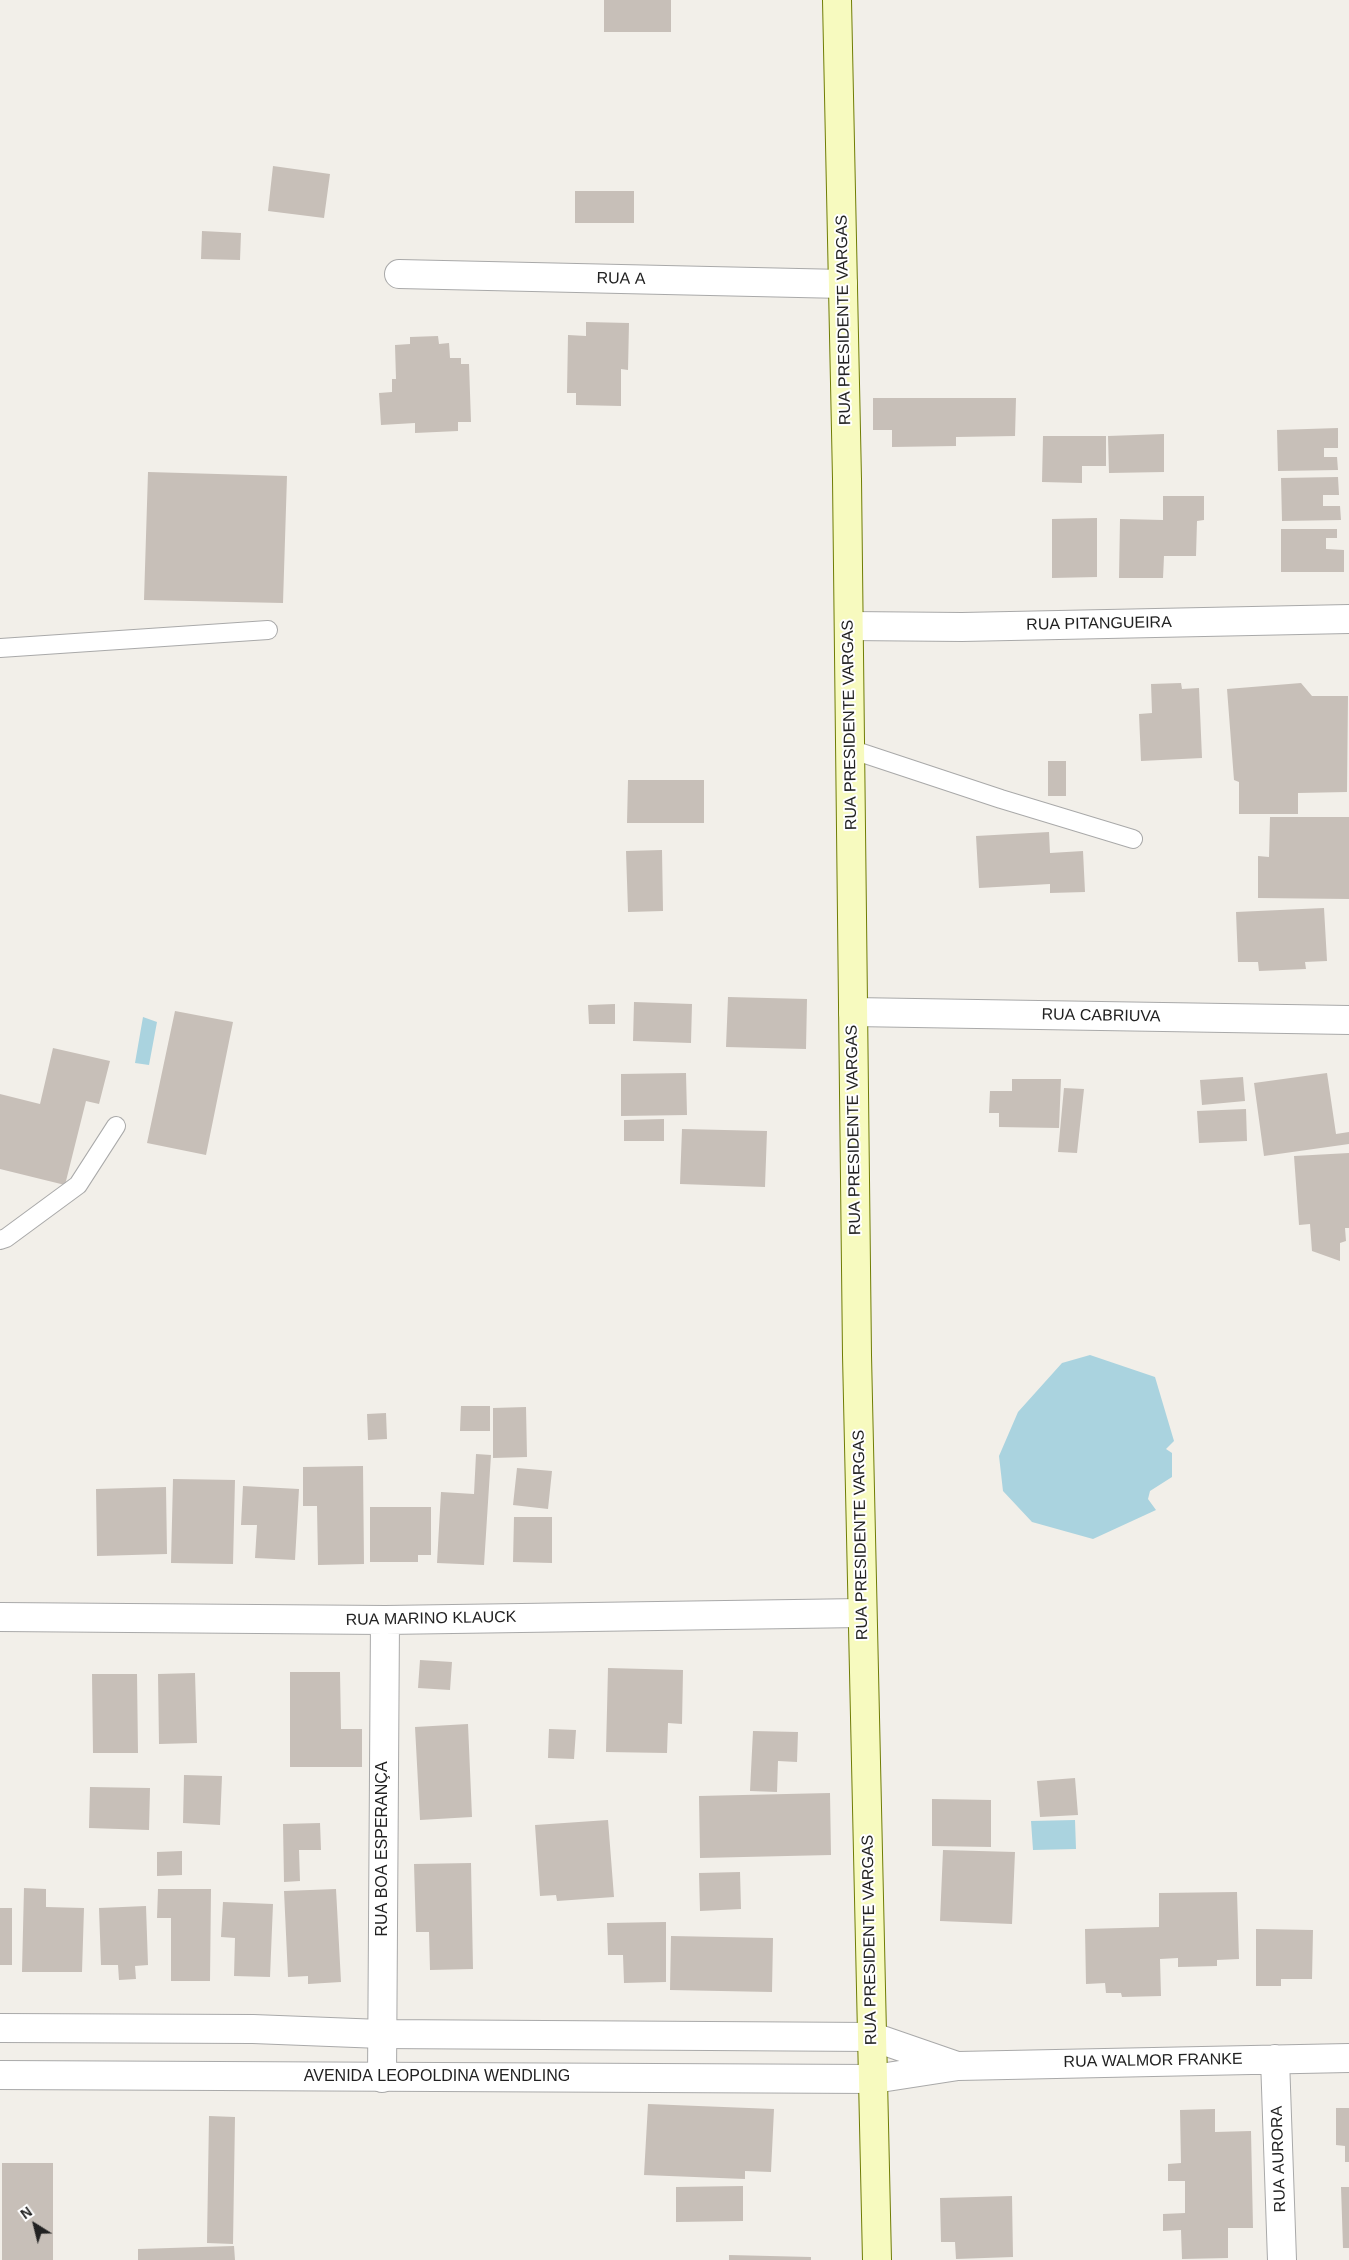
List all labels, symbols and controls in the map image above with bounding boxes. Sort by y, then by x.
street label: RUA PRESIDENTE VARGAS [833,215,855,425]
street label: RUA A [596,269,646,289]
street label: RUA PITANGUEIRA [1026,613,1172,635]
street label: RUA PRESIDENTE VARGAS [839,620,861,830]
street label: RUA CABRIUVA [1041,1005,1161,1027]
street label: RUA PRESIDENTE VARGAS [843,1025,865,1235]
street label: RUA PRESIDENTE VARGAS [850,1430,872,1640]
street label: RUA MARINO KLAUCK [345,1608,517,1630]
street label: RUA BOA ESPERANÇA [373,1761,393,1937]
street label: RUA PRESIDENTE VARGAS [859,1835,881,2045]
street label: RUA WALMOR FRANKE [1063,2050,1243,2072]
street label: AVENIDA LEOPOLDINA WENDLING [304,2067,570,2087]
street label: RUA AURORA [1268,2105,1290,2213]
north arrow [10,2200,60,2250]
text: N [17,2203,35,2222]

